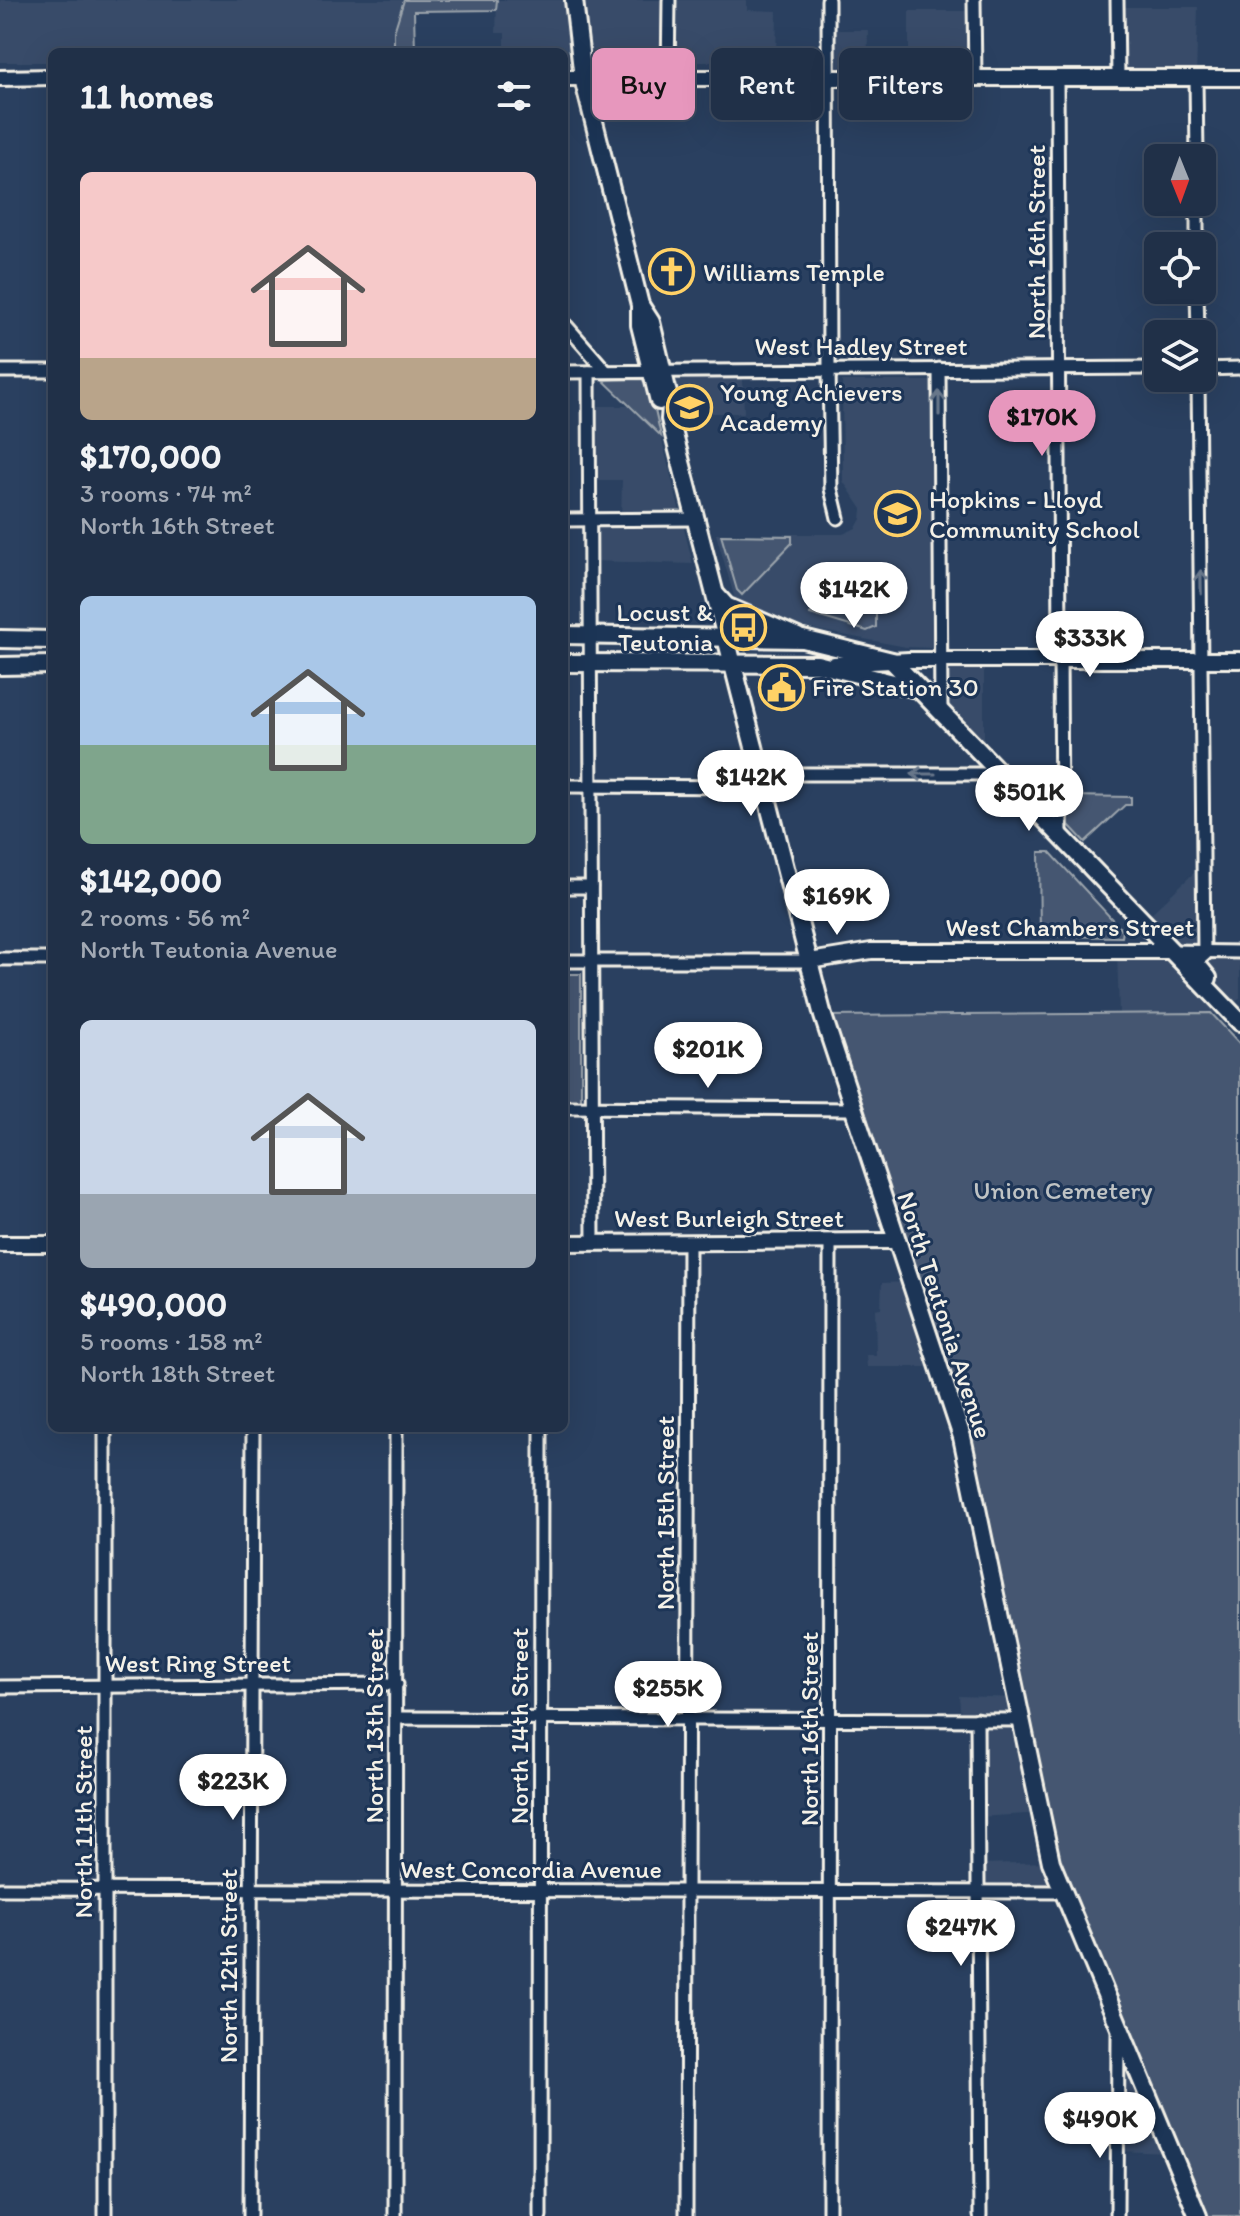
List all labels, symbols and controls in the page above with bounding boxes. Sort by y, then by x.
chip: Buy [592,48,695,120]
chip: Rent [711,48,823,120]
chip: Filters [839,48,972,120]
icon: filters [492,74,536,118]
text: 11 homes [80,76,214,117]
street label: North 16th Street [1020,144,1052,339]
north arrow [1144,144,1216,216]
map controls [1144,144,1216,392]
icon: home [236,224,380,368]
button: locate [1144,232,1216,304]
church icon: Williams Temple [648,248,696,296]
place label: Williams Temple [703,256,885,288]
button: layers [1144,320,1216,392]
street label: West Hadley Street [755,330,968,362]
place label: Young Achievers Academy [720,376,903,438]
school or university icon: Young Achievers Academy [665,383,713,431]
one-way arrow [931,390,947,417]
pin: $170K [986,390,1098,458]
text: $170K [1007,400,1077,432]
text: $170,000 [80,436,222,477]
text: 3 rooms · 74 m² [80,477,252,509]
place label: Hopkins - Lloyd Community School [929,483,1140,545]
school or university icon: Hopkins - Lloyd Community School [874,490,922,538]
text: North 16th Street [80,509,275,541]
pin: $142K [798,562,910,630]
one-way arrow [1193,569,1208,596]
text: $142K [818,572,890,604]
place label: Locust & Teutonia [616,596,713,658]
bus stop icon: Locust & Teutonia [720,603,768,651]
pin: $333K [1034,611,1146,679]
text: $333K [1054,621,1126,653]
icon: home [236,648,380,792]
public building icon: Fire Station 30 [757,663,805,711]
place label: Fire Station 30 [812,671,979,703]
pin: $142K [695,750,807,818]
text: $142K [715,760,787,792]
pin: $501K [973,765,1085,833]
one-way arrow [910,767,937,782]
text: $501K [993,775,1065,807]
text: $142,000 [80,860,222,901]
pin: $169K [781,869,893,937]
text: $169K [802,879,872,911]
text: 2 rooms · 56 m² [80,901,250,933]
street label: West Chambers Street [945,911,1195,943]
text: North Teutonia Avenue [80,933,337,965]
pin: $201K [652,1022,764,1090]
text: $201K [672,1032,744,1064]
icon: home [236,1072,380,1216]
park label: Union Cemetery [973,1174,1153,1206]
street label: North Teutonia Avenue [890,1188,1000,1442]
street label: West Burleigh Street [614,1202,844,1234]
text: $490,000 [80,1284,227,1325]
text: 5 rooms · 158 m² [80,1325,263,1357]
text: North 18th Street [80,1357,275,1389]
street label: North 15th Street [649,1416,681,1610]
street label: North 13th Street [358,1628,390,1823]
street label: North 14th Street [503,1628,535,1824]
street label: North 16th Street [793,1631,825,1826]
street label: West Ring Street [105,1647,292,1679]
pin: $255K [612,1661,724,1729]
text: $255K [633,1671,703,1703]
street label: North 11th Street [67,1725,99,1918]
pin: $223K [177,1754,289,1822]
text: $223K [197,1764,269,1796]
street label: West Concordia Avenue [400,1853,662,1885]
street label: North 12th Street [212,1869,244,2063]
pin: $247K [905,1900,1017,1968]
text: $247K [925,1910,997,1942]
pin: $490K [1044,2092,1156,2160]
text: $490K [1062,2102,1138,2134]

